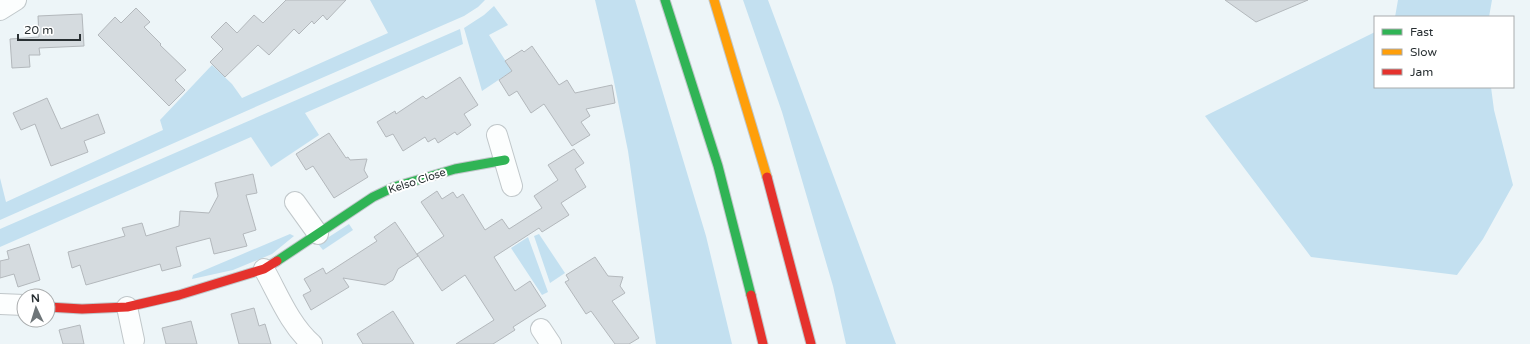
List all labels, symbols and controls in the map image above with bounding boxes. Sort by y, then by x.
scale bar [18,16,80,42]
legend [1374,16,1514,88]
text: 20 m [24,23,53,37]
text: Fast [1410,25,1434,39]
text: Slow [1410,45,1437,59]
text: Jam [1410,65,1433,79]
street label: Kelso Close [387,166,447,196]
north arrow [16,288,56,328]
text: N [30,292,40,305]

